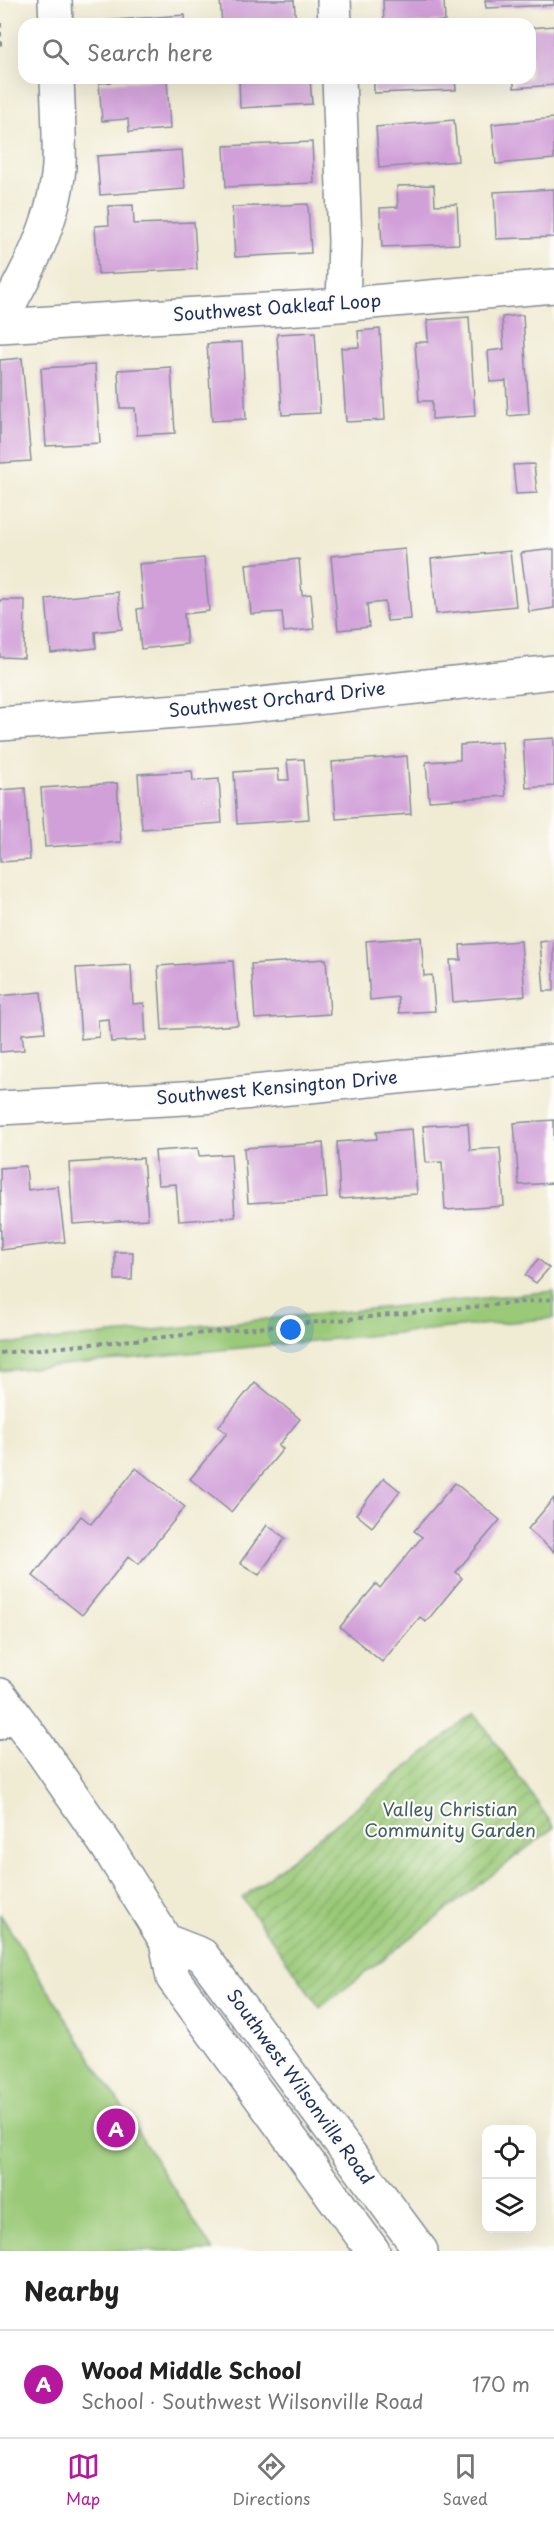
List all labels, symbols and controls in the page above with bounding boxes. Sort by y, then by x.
search box [18,18,536,84]
icon: search [39,35,72,68]
text: Search here [87,35,213,68]
street label: Southwest Oakleaf Loop [172,286,382,327]
street label: Southwest Orchard Drive [167,674,386,723]
street label: Southwest Kensington Drive [155,1063,399,1110]
your location [276,1315,305,1344]
park label: Valley Christian Community Garden [364,1795,536,1843]
street label: Southwest Wilsonville Road [221,1983,381,2189]
pin: A [96,2106,136,2150]
map controls [482,2125,536,2233]
button: locate [482,2125,536,2179]
button: layers [482,2179,536,2233]
text: Nearby [24,2271,119,2310]
text: Wood Middle School [81,2353,301,2386]
text: A [36,2369,51,2399]
text: 170 m [472,2369,530,2399]
text: School · Southwest Wilsonville Road [81,2386,424,2416]
tab: Map [66,2450,100,2510]
tab: Directions [232,2450,310,2510]
tab: Saved [442,2450,488,2510]

